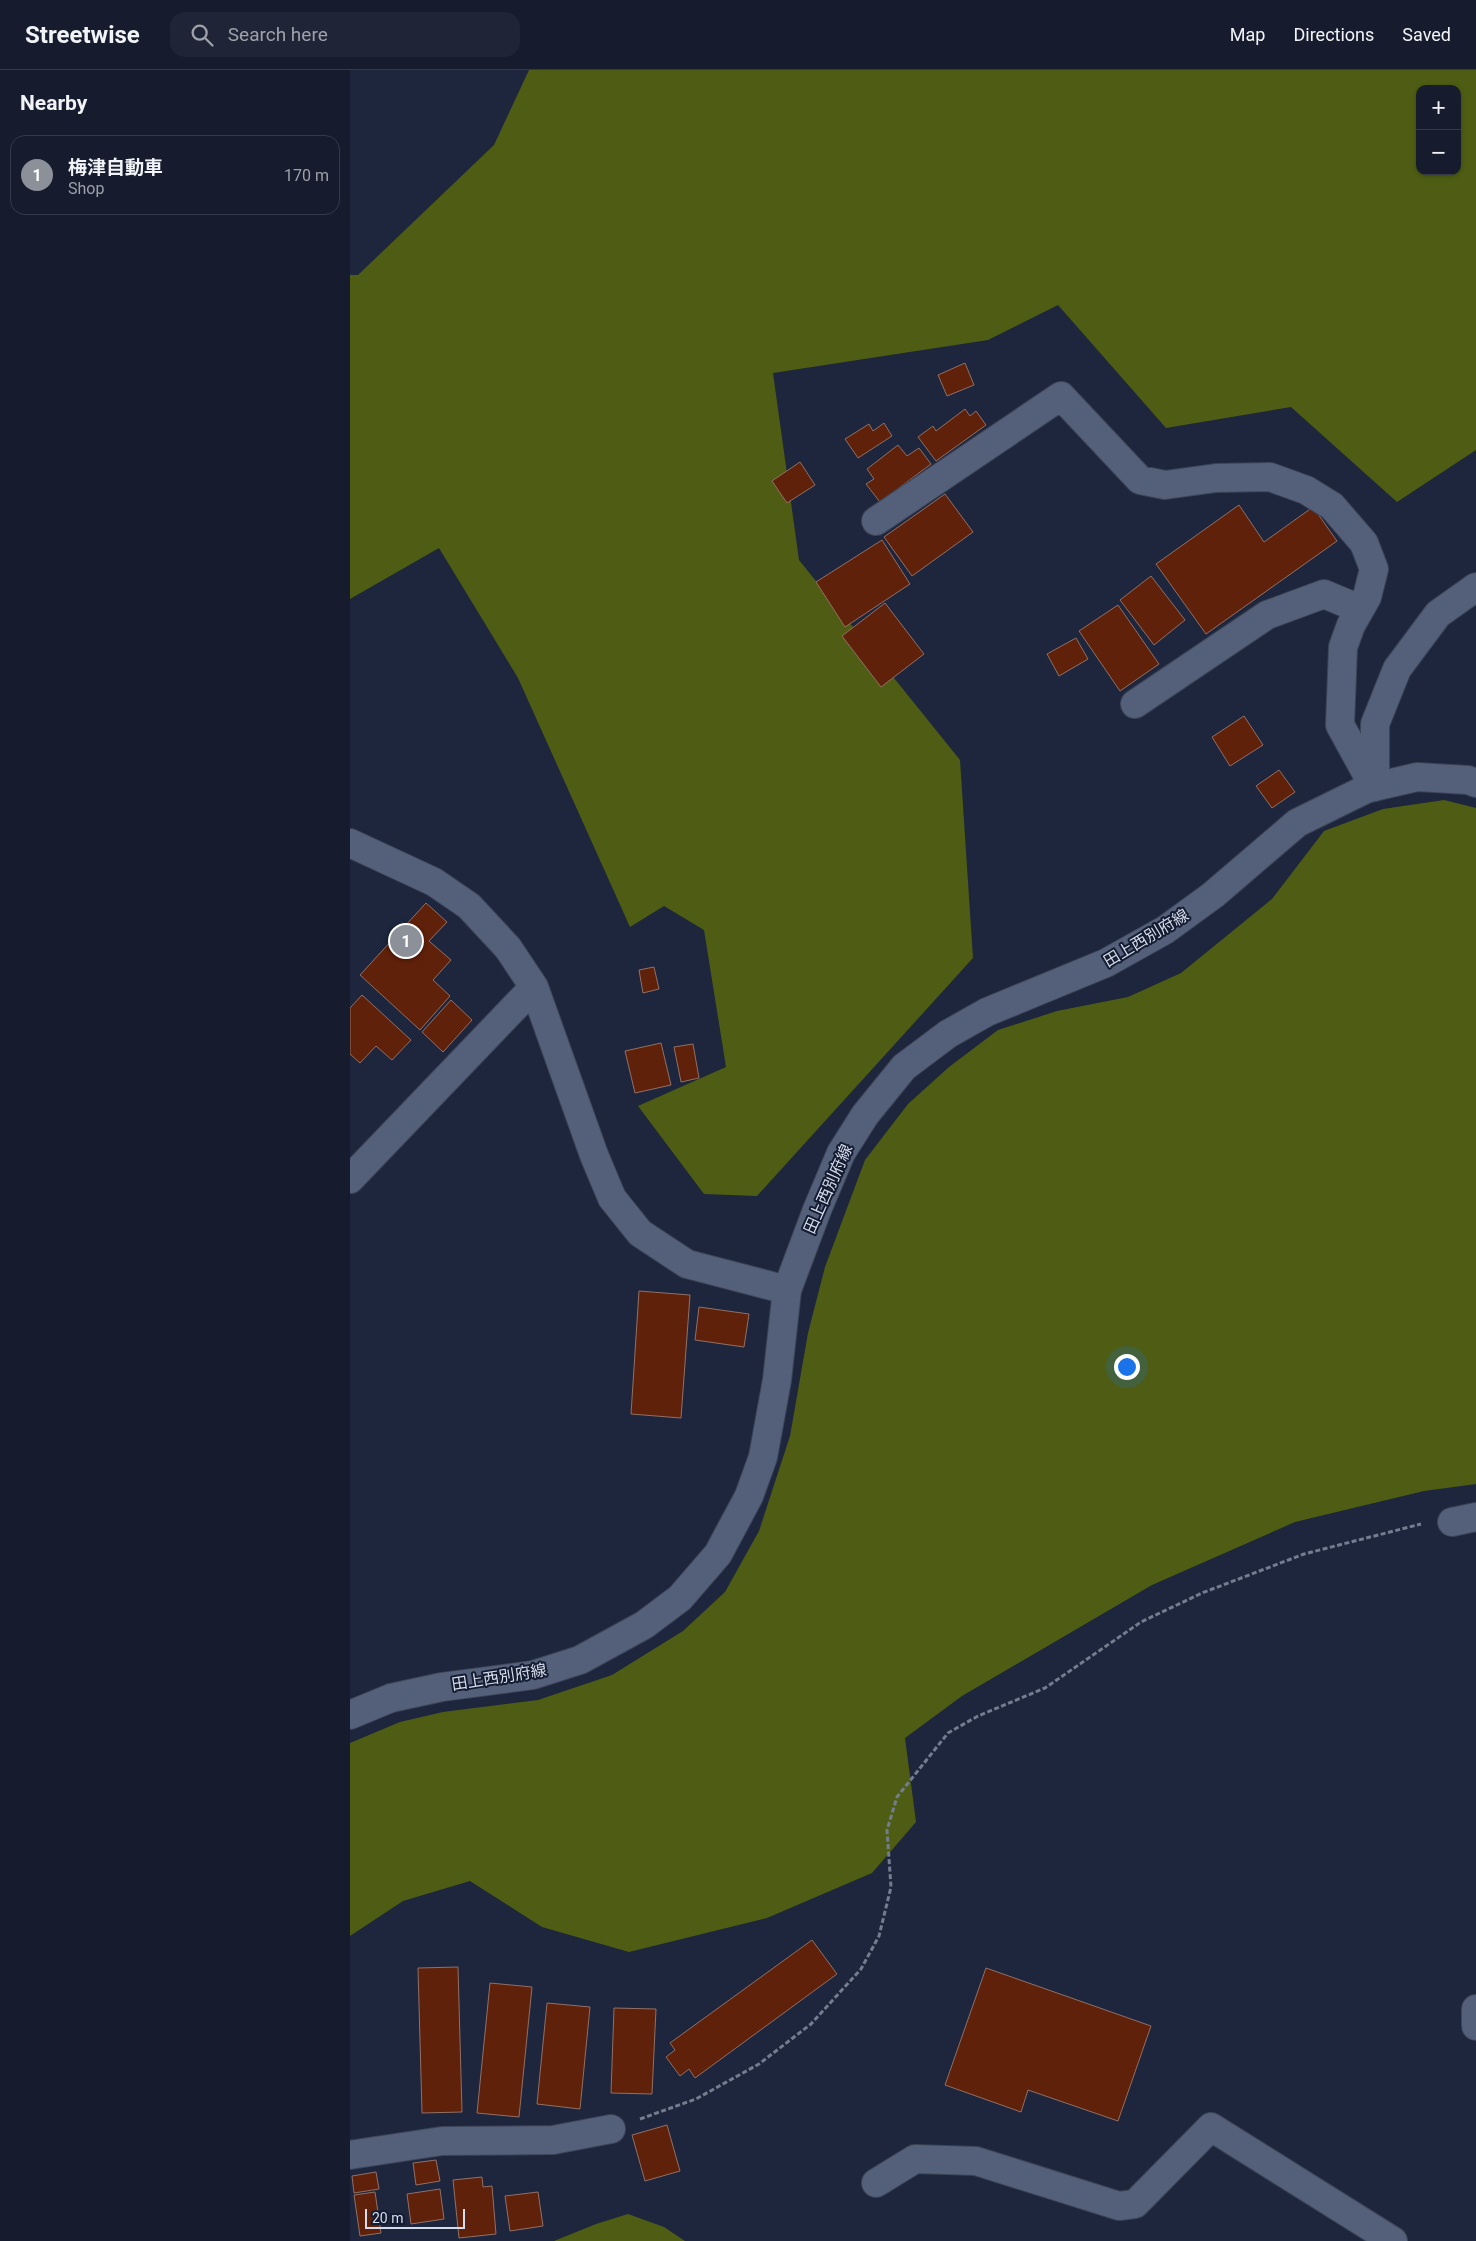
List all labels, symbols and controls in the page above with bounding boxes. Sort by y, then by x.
search box [170,12,520,57]
text: Streetwise [25,21,140,49]
icon: search [188,21,216,49]
text: Search here [228,23,328,46]
text: Map [1230,24,1265,45]
text: Directions [1293,24,1374,45]
text: Saved [1402,24,1451,45]
map controls [1416,85,1461,175]
button: + [1416,85,1461,130]
text: Nearby [20,91,87,115]
button: − [1416,130,1461,175]
text: 梅津自動車 [68,156,163,179]
text: 1 [32,166,42,185]
text: 170 m [284,166,329,185]
text: Shop [68,179,104,198]
street label: 田上西別府線 [1100,905,1192,971]
pin: 1 [390,922,422,960]
street label: 田上西別府線 [800,1141,856,1237]
your location [1114,1354,1140,1380]
street label: 田上西別府線 [450,1660,548,1694]
scale bar [365,2206,465,2229]
text: 20 m [372,2210,404,2226]

